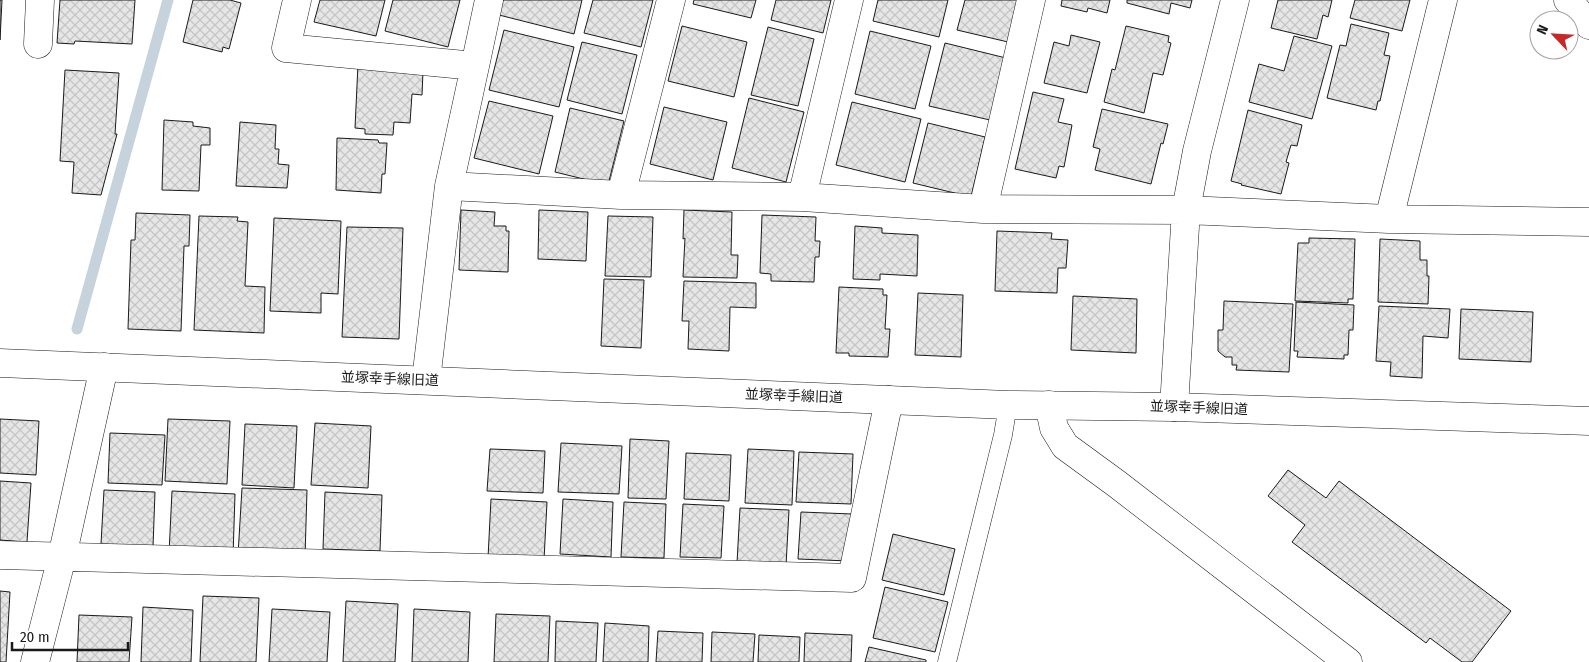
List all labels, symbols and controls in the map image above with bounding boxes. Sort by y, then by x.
north arrow [1529,10,1579,60]
text: N [1533,22,1552,37]
street label: 並塚幸手線旧道 [341,369,439,389]
street label: 並塚幸手線旧道 [745,386,843,406]
street label: 並塚幸手線旧道 [1150,398,1248,418]
scale bar [12,620,129,652]
text: 20 m [20,628,50,646]

